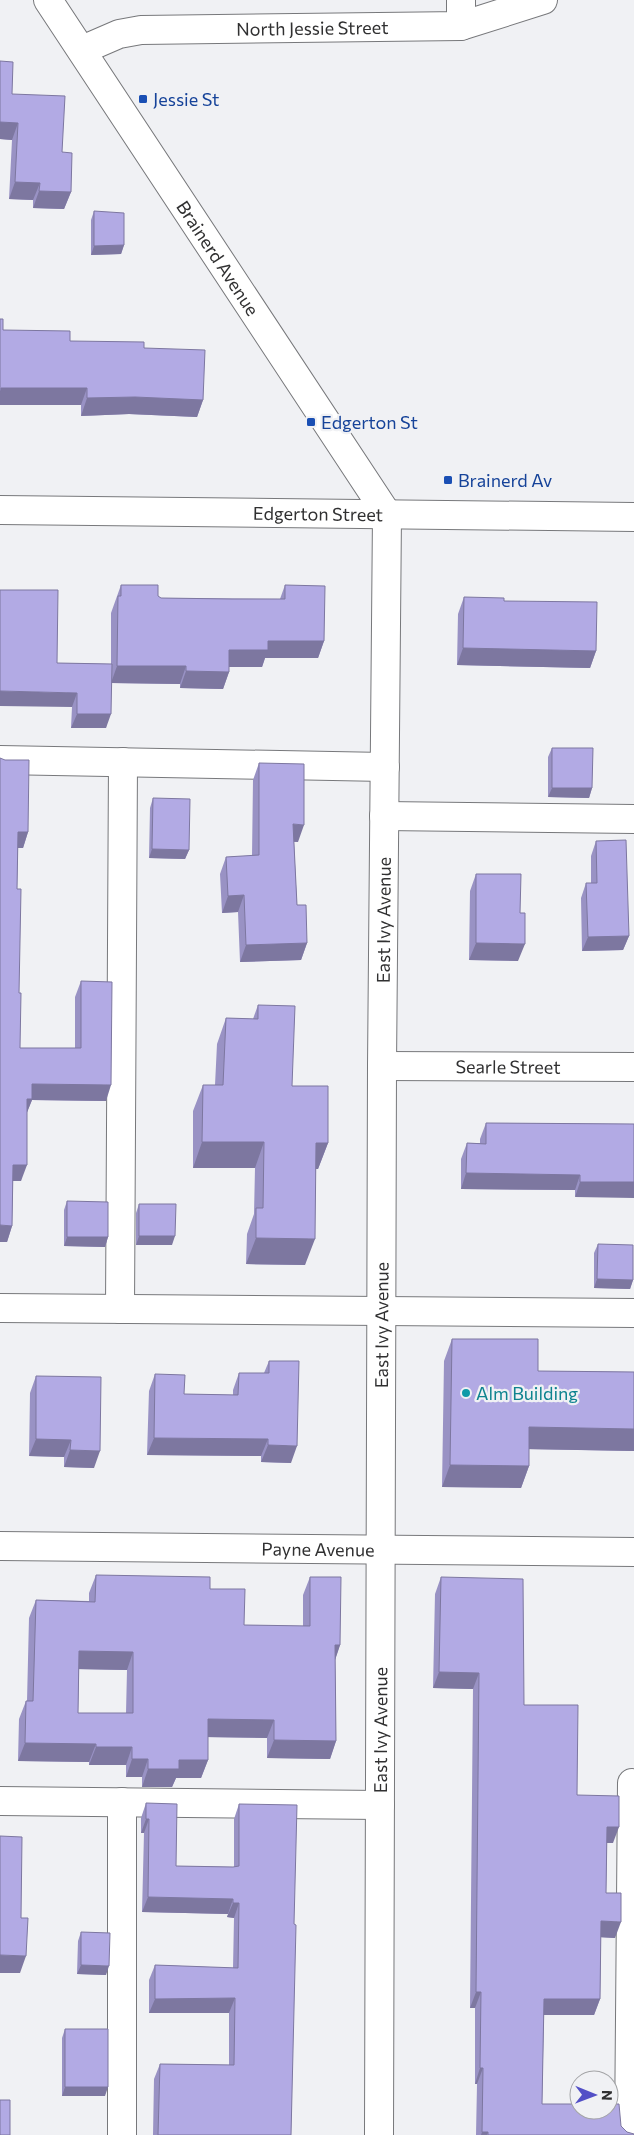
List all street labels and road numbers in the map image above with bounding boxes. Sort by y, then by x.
street label: North Jessie Street [236,16,389,40]
street label: Brainerd Avenue [172,196,264,320]
street label: Edgerton Street [253,502,383,525]
street label: East Ivy Avenue [372,857,395,983]
street label: Searle Street [455,1055,561,1078]
street label: East Ivy Avenue [370,1262,392,1388]
street label: Payne Avenue [261,1537,375,1561]
street label: East Ivy Avenue [369,1667,391,1793]

